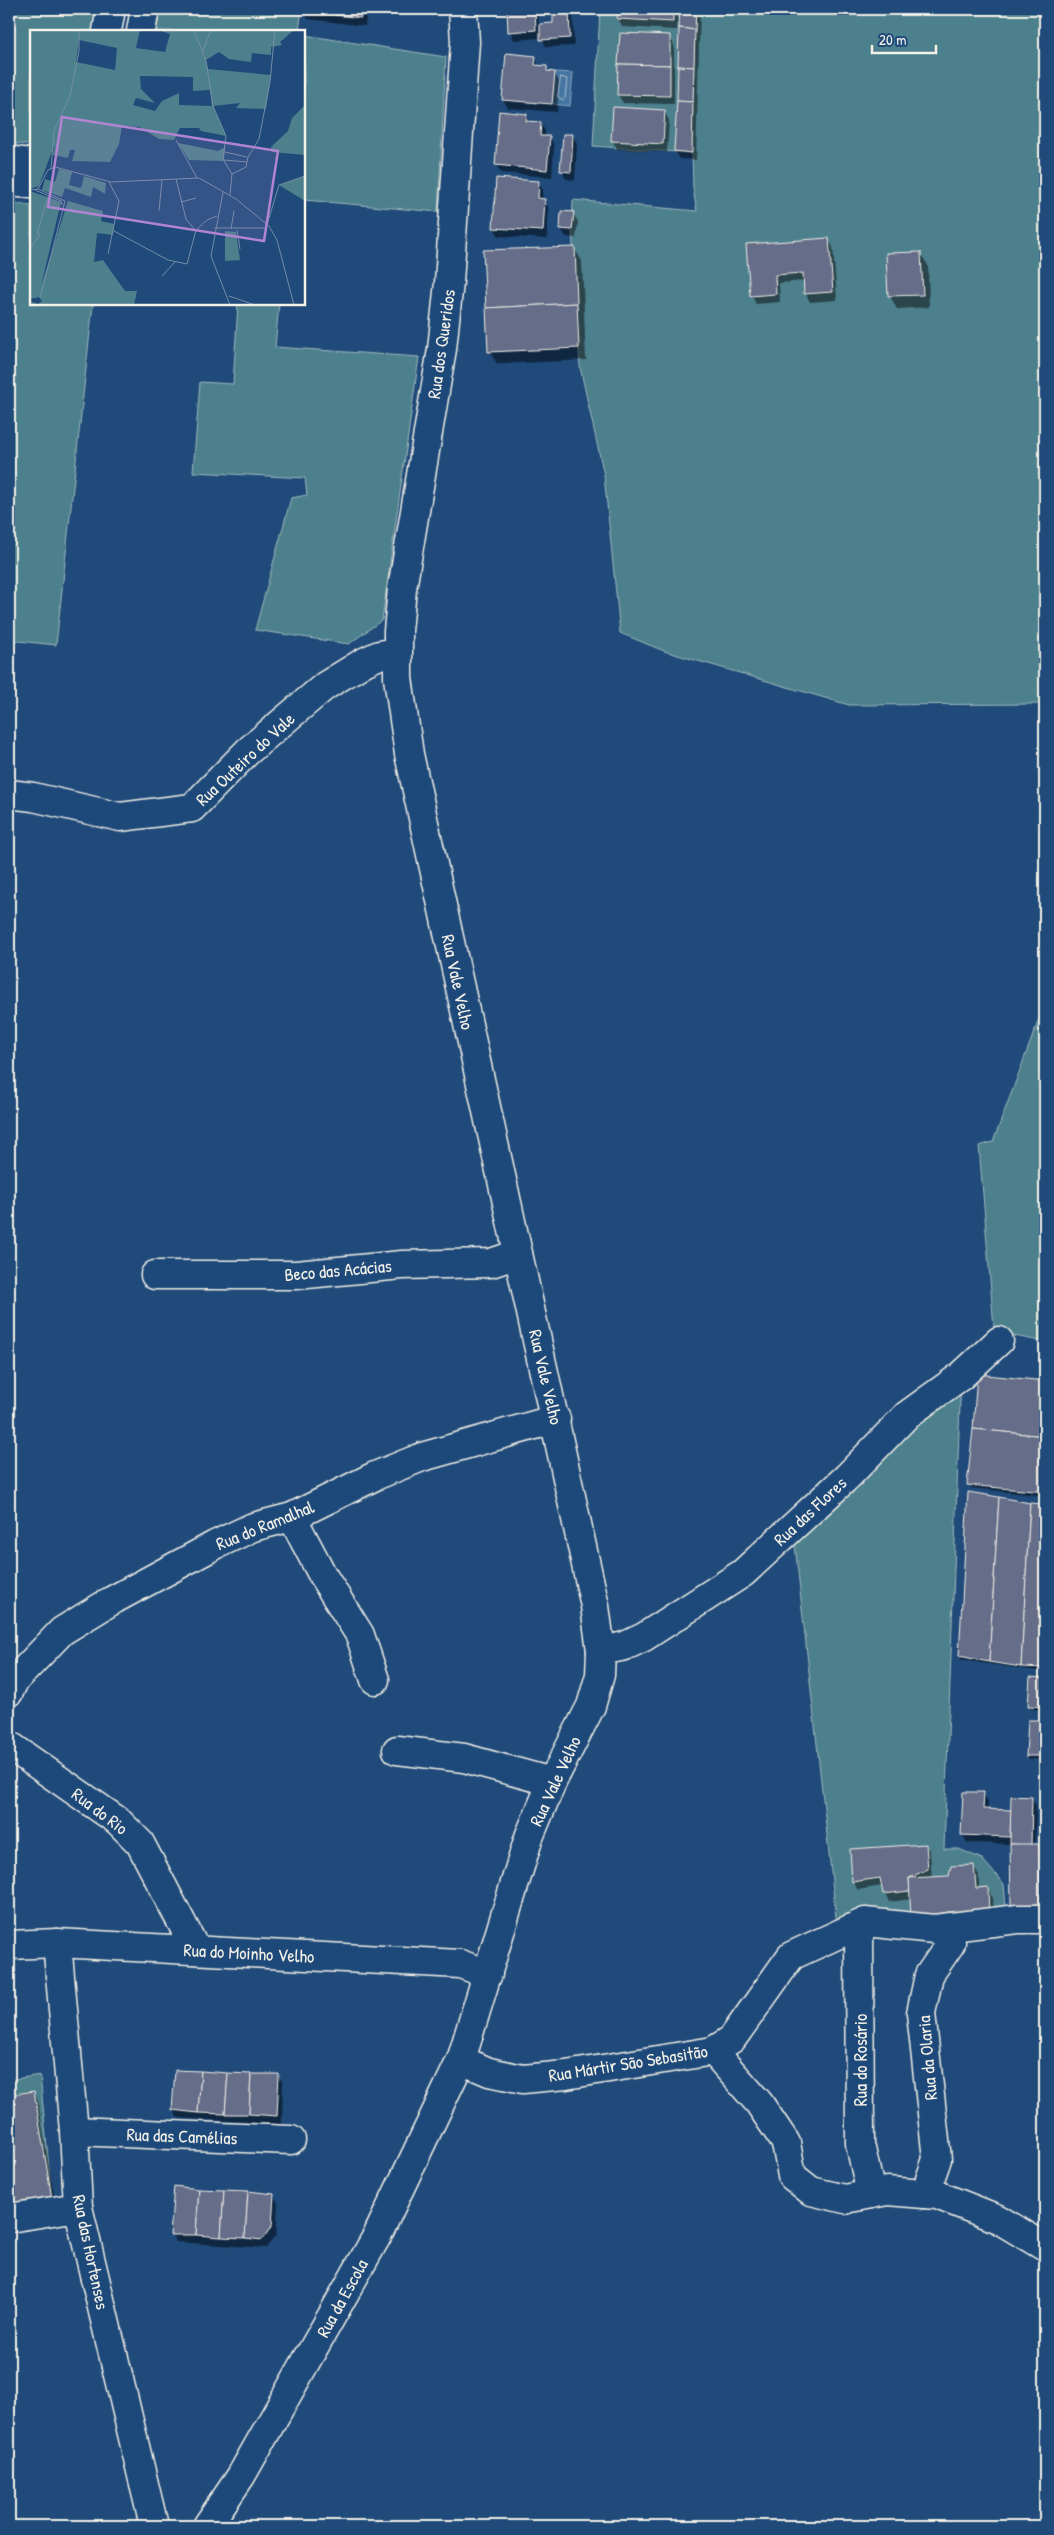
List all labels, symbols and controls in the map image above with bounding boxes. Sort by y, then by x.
scale bar [872,22,935,54]
text: 20 m [879,29,906,50]
inset map [30,30,305,305]
street label: Rua dos Queridos [421,288,461,400]
street label: Rua Outeiro do Vale [190,707,300,811]
street label: Rua Vale Velho [436,932,480,1032]
street label: Beco das Acácias [283,1253,393,1287]
street label: Rua Vale Velho [523,1327,569,1427]
street label: Rua das Flores [768,1471,852,1551]
street label: Rua do Ramalhal [212,1494,318,1556]
street label: Rua Vale Velho [523,1732,587,1830]
street label: Rua do Rio [67,1782,133,1840]
street label: Rua do Moinho Velho [183,1937,315,1969]
street label: Rua do Rosário [848,2014,873,2106]
street label: Rua da Olaria [911,2015,943,2101]
street label: Rua Mártir São Sebasitão [547,2038,709,2088]
street label: Rua das Camélias [126,2122,238,2150]
street label: Rua das Hortenses [67,2192,115,2312]
street label: Rua da Escola [310,2254,374,2342]

